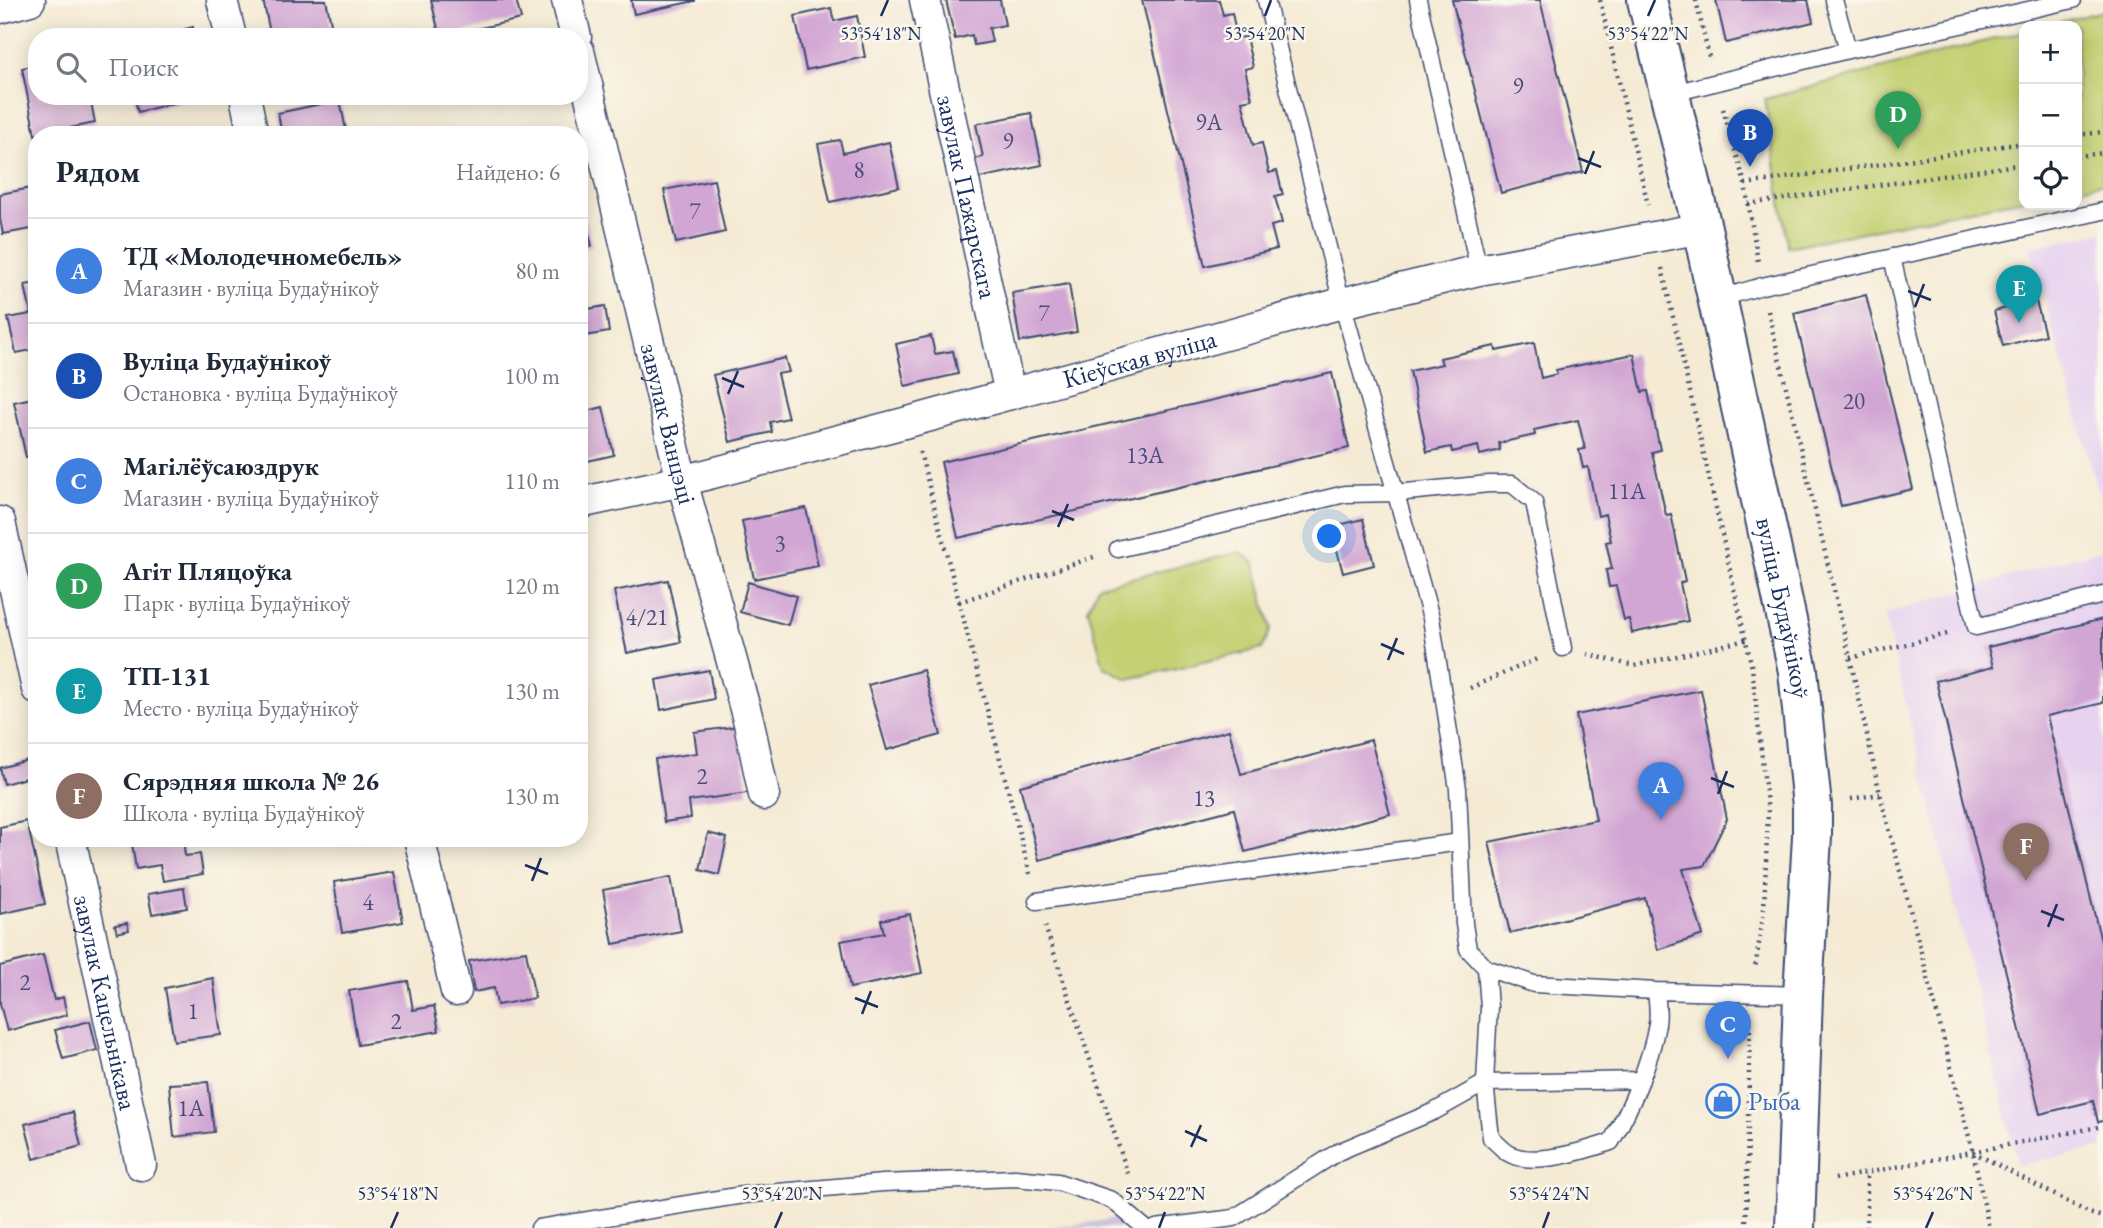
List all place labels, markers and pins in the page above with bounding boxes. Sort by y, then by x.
pin: D [1875,91,1921,149]
pin: B [1727,109,1773,167]
pin: E [1996,265,2042,323]
pin: A [1638,762,1684,820]
pin: F [2003,823,2049,881]
pin: C [1705,1001,1751,1059]
shop icon: Рыба [1704,1082,1742,1120]
place label: Рыба [1748,1084,1801,1118]

